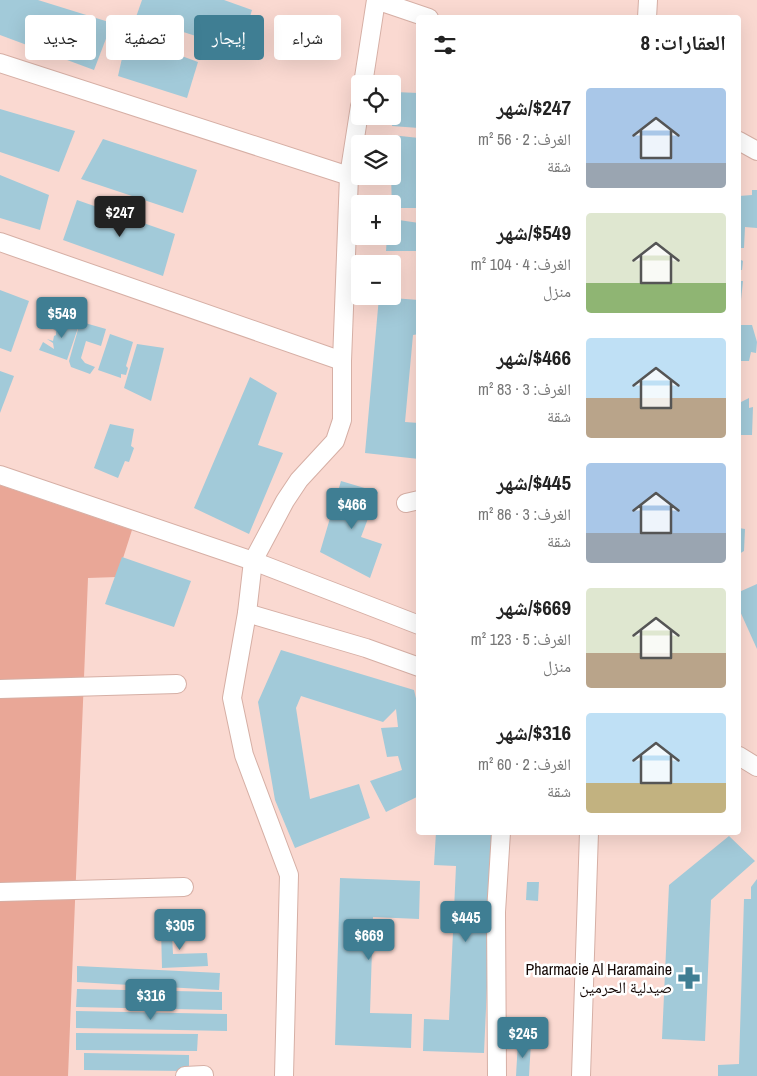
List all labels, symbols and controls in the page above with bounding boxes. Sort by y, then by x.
chip: جديد [25,15,96,60]
chip: تصفية [106,15,184,60]
chip: إيجار [194,15,264,60]
chip: شراء [274,15,341,60]
text: العقارات: 8 [640,28,726,57]
icon: filters [431,31,459,59]
map controls [351,75,401,305]
button: locate [351,75,401,125]
text: $247/شهر [497,93,571,122]
icon: home [626,108,686,168]
text: الغرف: 2 · 56 m² [478,128,571,150]
button: layers [351,135,401,185]
text: شقة [547,155,571,177]
button: + [351,195,401,245]
pin: $247 [90,196,150,238]
text: $247 [105,201,135,223]
text: $549/شهر [497,218,571,247]
icon: home [626,233,686,293]
text: الغرف: 4 · 104 m² [471,253,571,275]
button: − [351,255,401,305]
text: منزل [543,280,571,302]
pin: $549 [32,296,92,339]
text: $549 [47,302,77,324]
text: $466/شهر [497,343,571,372]
icon: home [626,358,686,418]
text: الغرف: 3 · 83 m² [478,378,571,400]
text: شقة [547,405,571,427]
text: $445/شهر [497,468,571,497]
icon: home [626,483,686,543]
pin: $466 [322,488,382,530]
text: $466 [337,493,367,515]
text: الغرف: 3 · 86 m² [478,503,571,525]
text: شقة [547,530,571,552]
text: $669/شهر [497,593,571,622]
icon: home [626,608,686,668]
text: الغرف: 5 · 123 m² [471,628,571,650]
text: منزل [543,655,571,677]
text: $316/شهر [497,718,571,747]
icon: home [626,733,686,793]
text: الغرف: 2 · 60 m² [478,753,571,775]
text: شقة [547,780,571,802]
pin: $445 [436,900,496,943]
text: $445 [451,906,481,928]
pin: $305 [150,908,210,951]
text: $305 [165,914,195,936]
pin: $669 [339,918,399,961]
text: $669 [354,924,384,946]
place label: Pharmacie Al Haramaine صيدلية الحرمين [525,958,672,998]
pharmacy icon: Pharmacie Al Haramaine صيدلية الحرمين [676,965,702,991]
pin: $316 [121,978,181,1021]
text: $316 [136,984,166,1006]
pin: $245 [493,1016,553,1059]
text: $245 [508,1022,538,1044]

